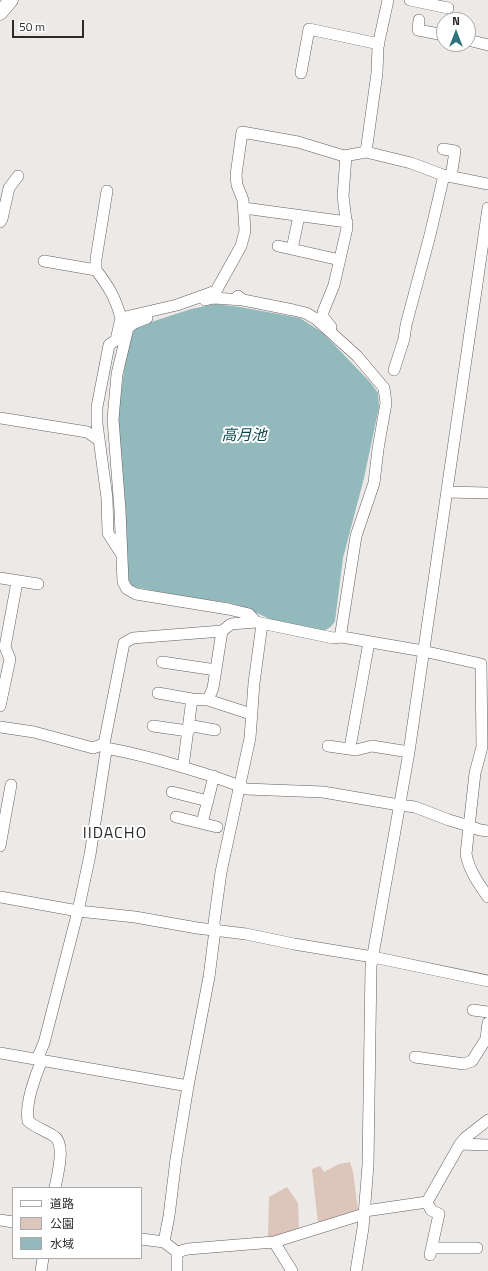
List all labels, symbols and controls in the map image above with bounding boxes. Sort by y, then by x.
scale bar [14,12,86,38]
north arrow [436,12,476,52]
text: N [452,13,460,29]
text: 50 m [19,17,45,36]
water label: 高月池 [222,427,266,445]
district label: IIDACHO [83,824,147,844]
legend [12,1187,142,1259]
text: 道路 [50,1194,74,1213]
text: 公園 [50,1214,74,1233]
text: 水域 [50,1234,74,1253]

